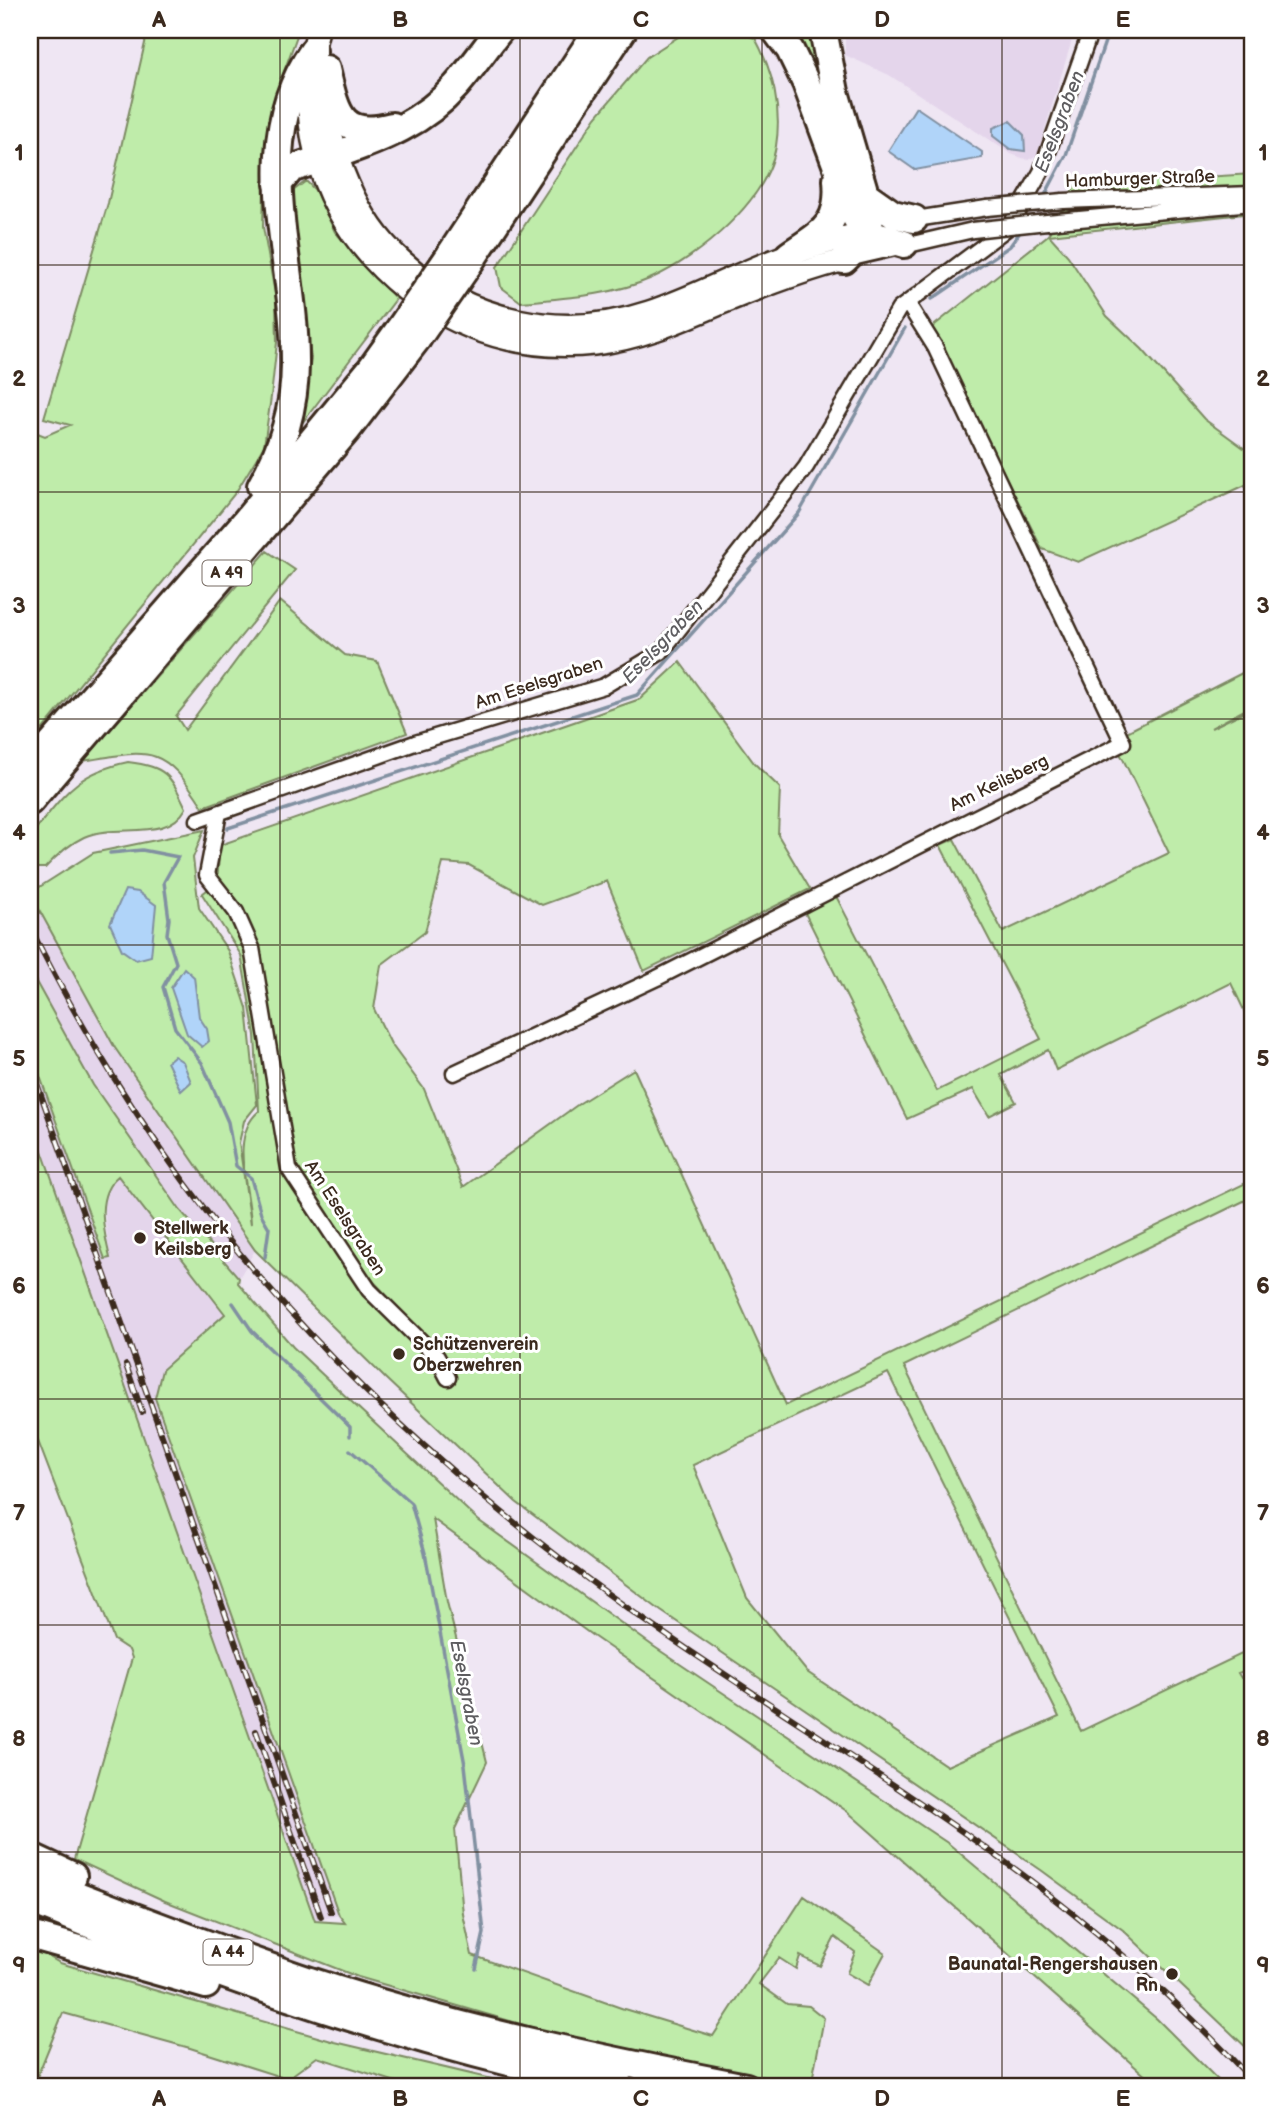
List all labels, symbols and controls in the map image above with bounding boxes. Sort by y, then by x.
text: A [151,6,167,34]
text: B [392,6,408,34]
text: C [633,6,649,34]
text: D [874,6,890,34]
text: E [1116,6,1131,34]
water label: Eselsgraben [1030,68,1090,176]
text: 1 [14,139,24,167]
text: 1 [1258,139,1268,167]
street label: Hamburger Straße [1065,166,1216,192]
text: 2 [12,365,26,393]
text: 2 [1256,365,1270,393]
road number: A 49 [202,560,252,586]
text: 3 [12,592,26,620]
text: 3 [1256,592,1270,620]
water label: Eselsgraben [617,595,709,689]
street label: Am Eselsgraben [473,652,605,714]
street label: Am Keilsberg [946,750,1052,816]
text: 4 [12,819,26,847]
text: 4 [1256,819,1270,847]
text: 5 [12,1045,26,1073]
text: 5 [1256,1045,1270,1073]
street label: Am Eselsgraben [300,1157,390,1279]
place label: Stellwerk Keilsberg [154,1218,232,1260]
marker: Stellwerk Keilsberg [132,1230,148,1246]
text: 6 [12,1272,26,1300]
text: 6 [1256,1272,1270,1300]
place label: Schützenverein Oberzwehren [413,1334,539,1376]
marker: Schützenverein Oberzwehren [391,1346,407,1362]
text: 7 [13,1499,26,1527]
text: 7 [1257,1499,1270,1527]
water label: Eselsgraben [444,1638,488,1748]
text: 8 [12,1725,26,1753]
text: 8 [1256,1725,1270,1753]
road number: A 44 [204,1940,252,1964]
text: 9 [12,1952,26,1980]
text: 9 [1256,1952,1270,1980]
place label: Baunatal-Rengershausen Rn [948,1954,1158,1996]
marker: Baunatal-Rengershausen Rn [1164,1966,1180,1982]
text: A [151,2085,167,2113]
text: B [392,2085,408,2113]
text: C [633,2085,649,2113]
text: D [874,2085,890,2113]
text: E [1116,2085,1131,2113]

